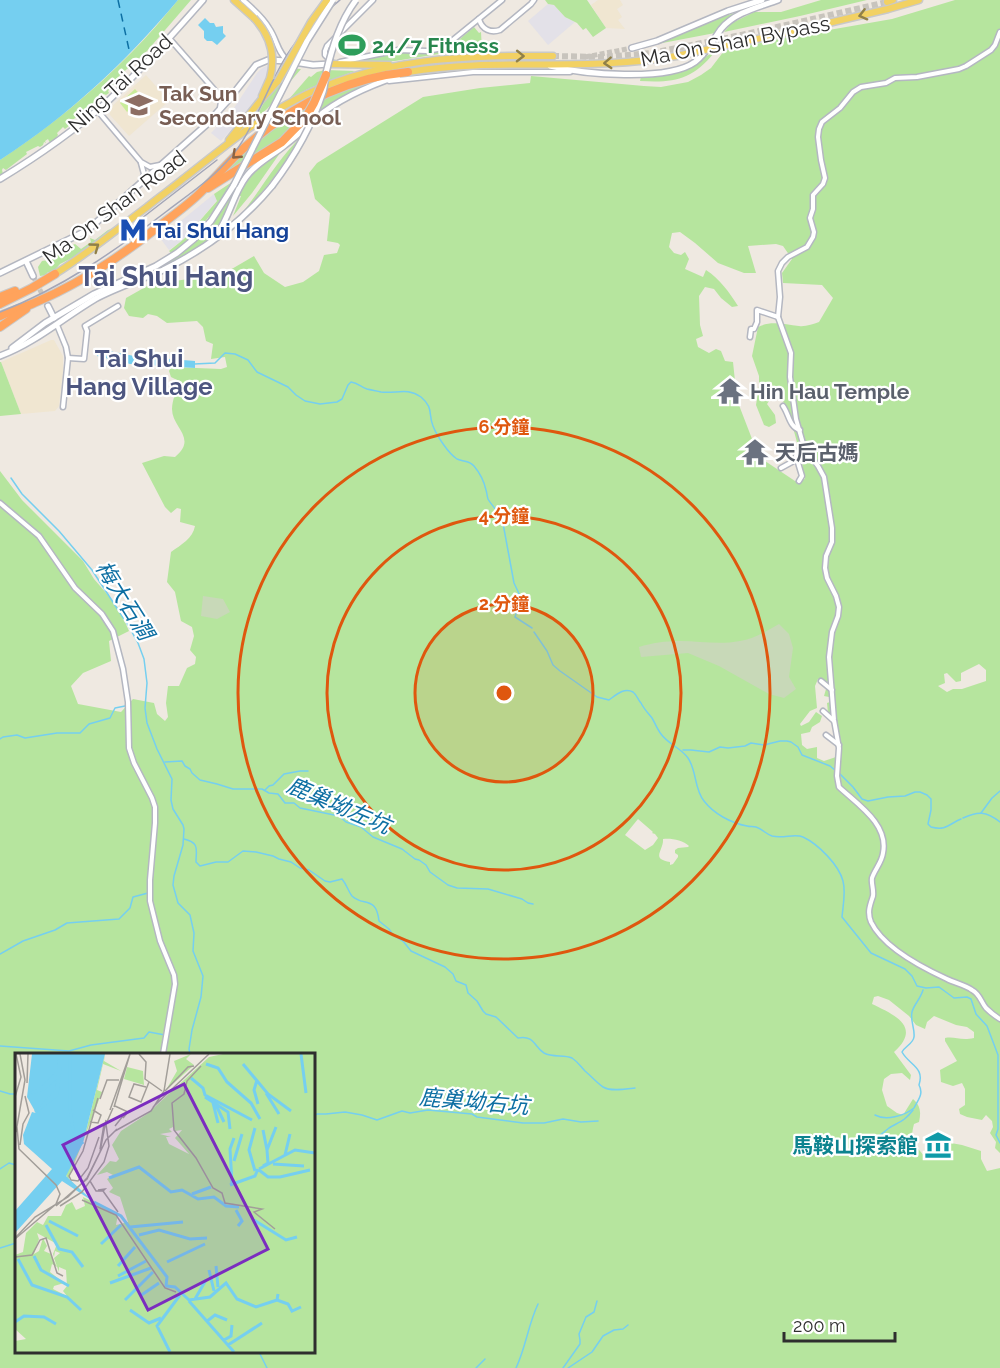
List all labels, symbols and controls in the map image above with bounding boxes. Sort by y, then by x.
one-way arrow [858,8,868,21]
street label: Ma On Shan Bypass [638,10,832,72]
street label: Ning Tai Road [63,28,177,138]
sports icon: 24/7 Fitness [337,30,367,60]
place label: 24/7 Fitness [372,33,499,58]
one-way arrow [516,50,525,62]
one-way arrow [603,57,612,70]
place label: Tak Sun Secondary School [159,81,341,130]
school or university icon: Tak Sun Secondary School [124,90,154,120]
street label: Ma On Shan Road [37,145,191,269]
one-way arrow [232,148,243,159]
metro station icon: Tai Shui Hang [118,215,148,245]
place label: Tai Shui Hang [153,218,289,243]
one-way arrow [88,243,99,254]
district label: Tai Shui Hang [79,261,253,292]
district label: Tai Shui Hang Village [65,344,213,401]
temple icon: Hin Hau Temple [715,376,745,406]
place label: Hin Hau Temple [750,379,910,404]
text: 6 分鐘 [478,416,530,437]
temple icon: 天后古媽 [740,437,770,467]
place label: 天后古媽 [775,440,859,465]
text: 4 分鐘 [479,505,529,526]
water label: 梅大石澗 [91,556,161,647]
text: 2 分鐘 [479,593,529,614]
centre of rings [494,683,514,703]
water label: 鹿巢坳左坑 [283,772,397,840]
inset map [15,1053,315,1353]
water label: 鹿巢坳右坑 [418,1083,533,1119]
museum icon: 馬鞍山探索館 [923,1130,953,1160]
place label: 馬鞍山探索館 [792,1133,918,1158]
scale bar [784,1305,895,1343]
text: 200 m [793,1315,846,1336]

